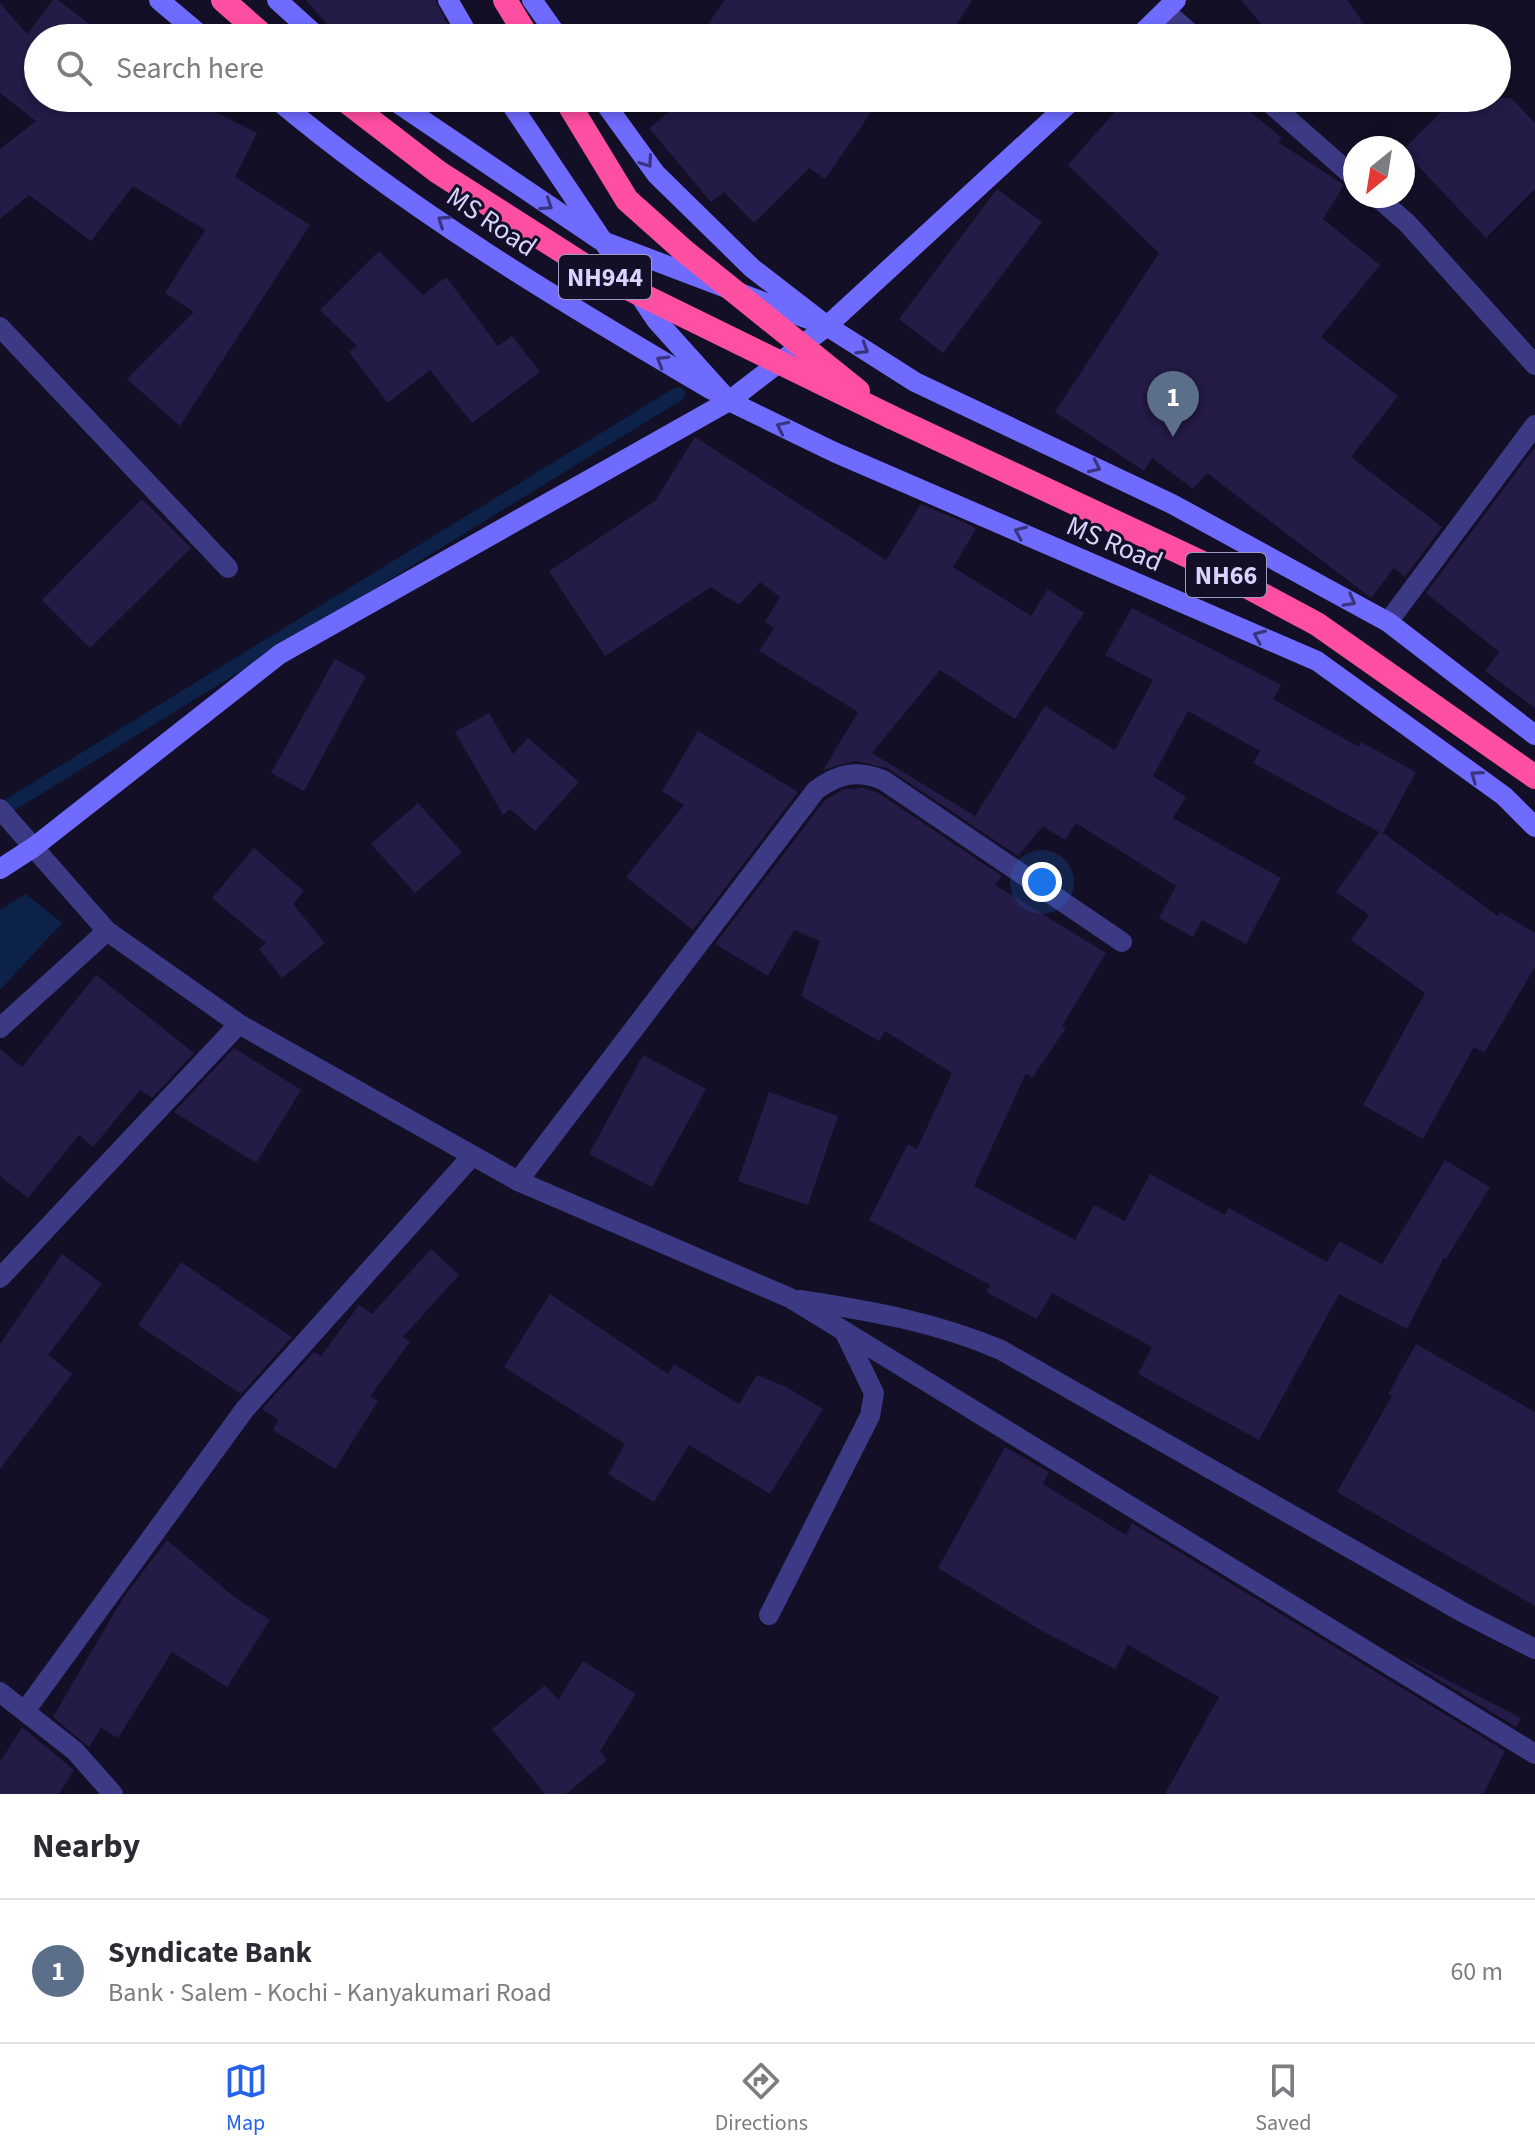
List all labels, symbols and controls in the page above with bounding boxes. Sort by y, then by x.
search box [24,24,1511,112]
icon: search [52,46,96,90]
text: Search here [116,47,264,90]
north arrow [1343,136,1415,208]
one-way arrow [637,153,652,167]
street label: MS Road [438,177,544,267]
one-way arrow [538,196,553,211]
one-way arrow [437,216,451,231]
road number: NH944 [559,255,651,299]
one-way arrow [855,340,869,355]
one-way arrow [656,355,671,371]
pin: 1 [1147,371,1199,437]
one-way arrow [776,421,791,437]
one-way arrow [1086,457,1101,473]
street label: MS Road [1060,506,1169,582]
one-way arrow [1014,526,1028,542]
road number: NH66 [1186,553,1266,597]
one-way arrow [1341,591,1355,607]
one-way arrow [1252,629,1267,645]
one-way arrow [1471,771,1485,786]
your location [1022,862,1062,902]
text: Nearby [32,1822,140,1871]
text: Syndicate Bank [108,1931,312,1974]
text: 1 [51,1953,65,1990]
text: 60 m [1450,1953,1503,1990]
text: Bank · Salem - Kochi - Kanyakumari Road [108,1974,552,2011]
tab: Map [224,2059,268,2139]
tab: Directions [715,2059,808,2139]
tab: Saved [1255,2059,1311,2139]

